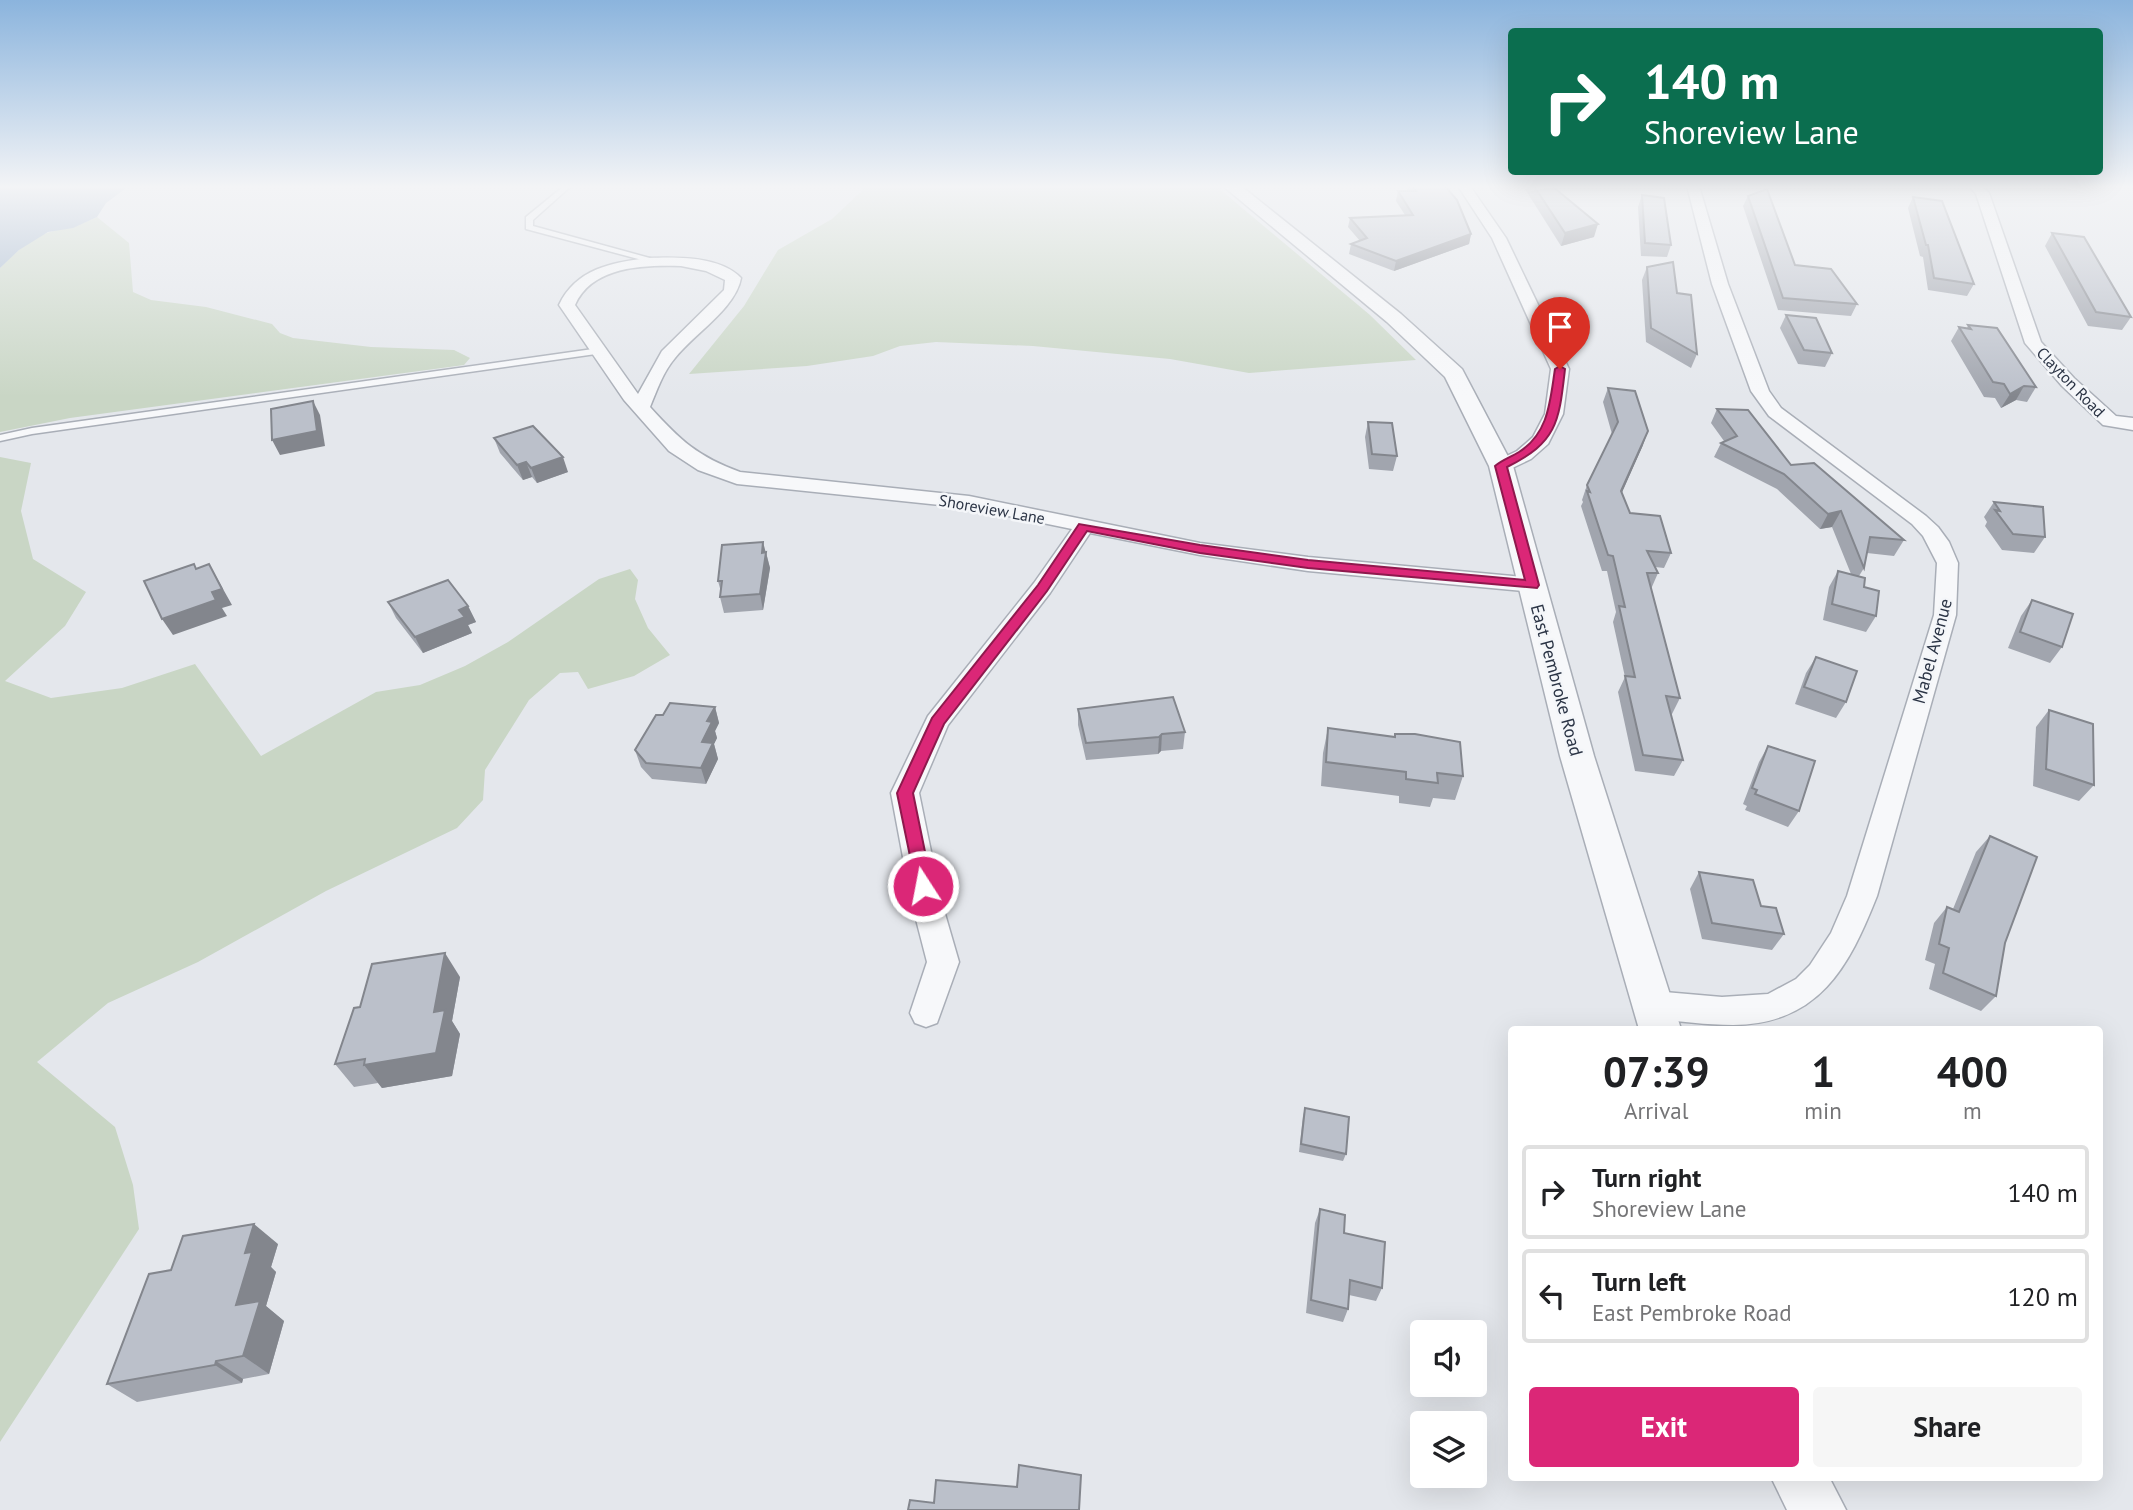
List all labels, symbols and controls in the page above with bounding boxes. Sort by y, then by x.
text: 140 m [1644,49,1779,113]
icon: right [1529,56,1620,147]
text: Shoreview Lane [1644,111,1859,153]
pin [1530,297,1590,369]
icon: arrive [1541,308,1579,346]
street label: Clayton Road [2033,343,2109,421]
street label: Shoreview Lane [937,490,1047,528]
street label: Mabel Avenue [1907,596,1957,706]
street label: East Pembroke Road [1526,602,1588,758]
position arrow [886,849,960,923]
text: 07:39 [1603,1044,1709,1099]
text: 1 [1811,1044,1835,1099]
text: 400 [1937,1044,2008,1099]
text: Arrival [1624,1096,1688,1125]
text: min [1804,1096,1842,1125]
text: m [1963,1096,1982,1125]
text: Turn right [1592,1161,1701,1194]
icon: right [1533,1173,1571,1211]
text: 140 m [2007,1176,2078,1209]
text: Shoreview Lane [1592,1194,1746,1223]
text: Turn left [1592,1265,1686,1298]
icon: left [1533,1277,1571,1315]
text: 120 m [2007,1280,2078,1313]
text: East Pembroke Road [1592,1298,1792,1327]
map controls [1410,1320,1487,1488]
button: sound [1410,1320,1487,1397]
button: Exit [1529,1387,1799,1467]
button: Share [1813,1387,2082,1467]
button: layers [1410,1411,1487,1488]

